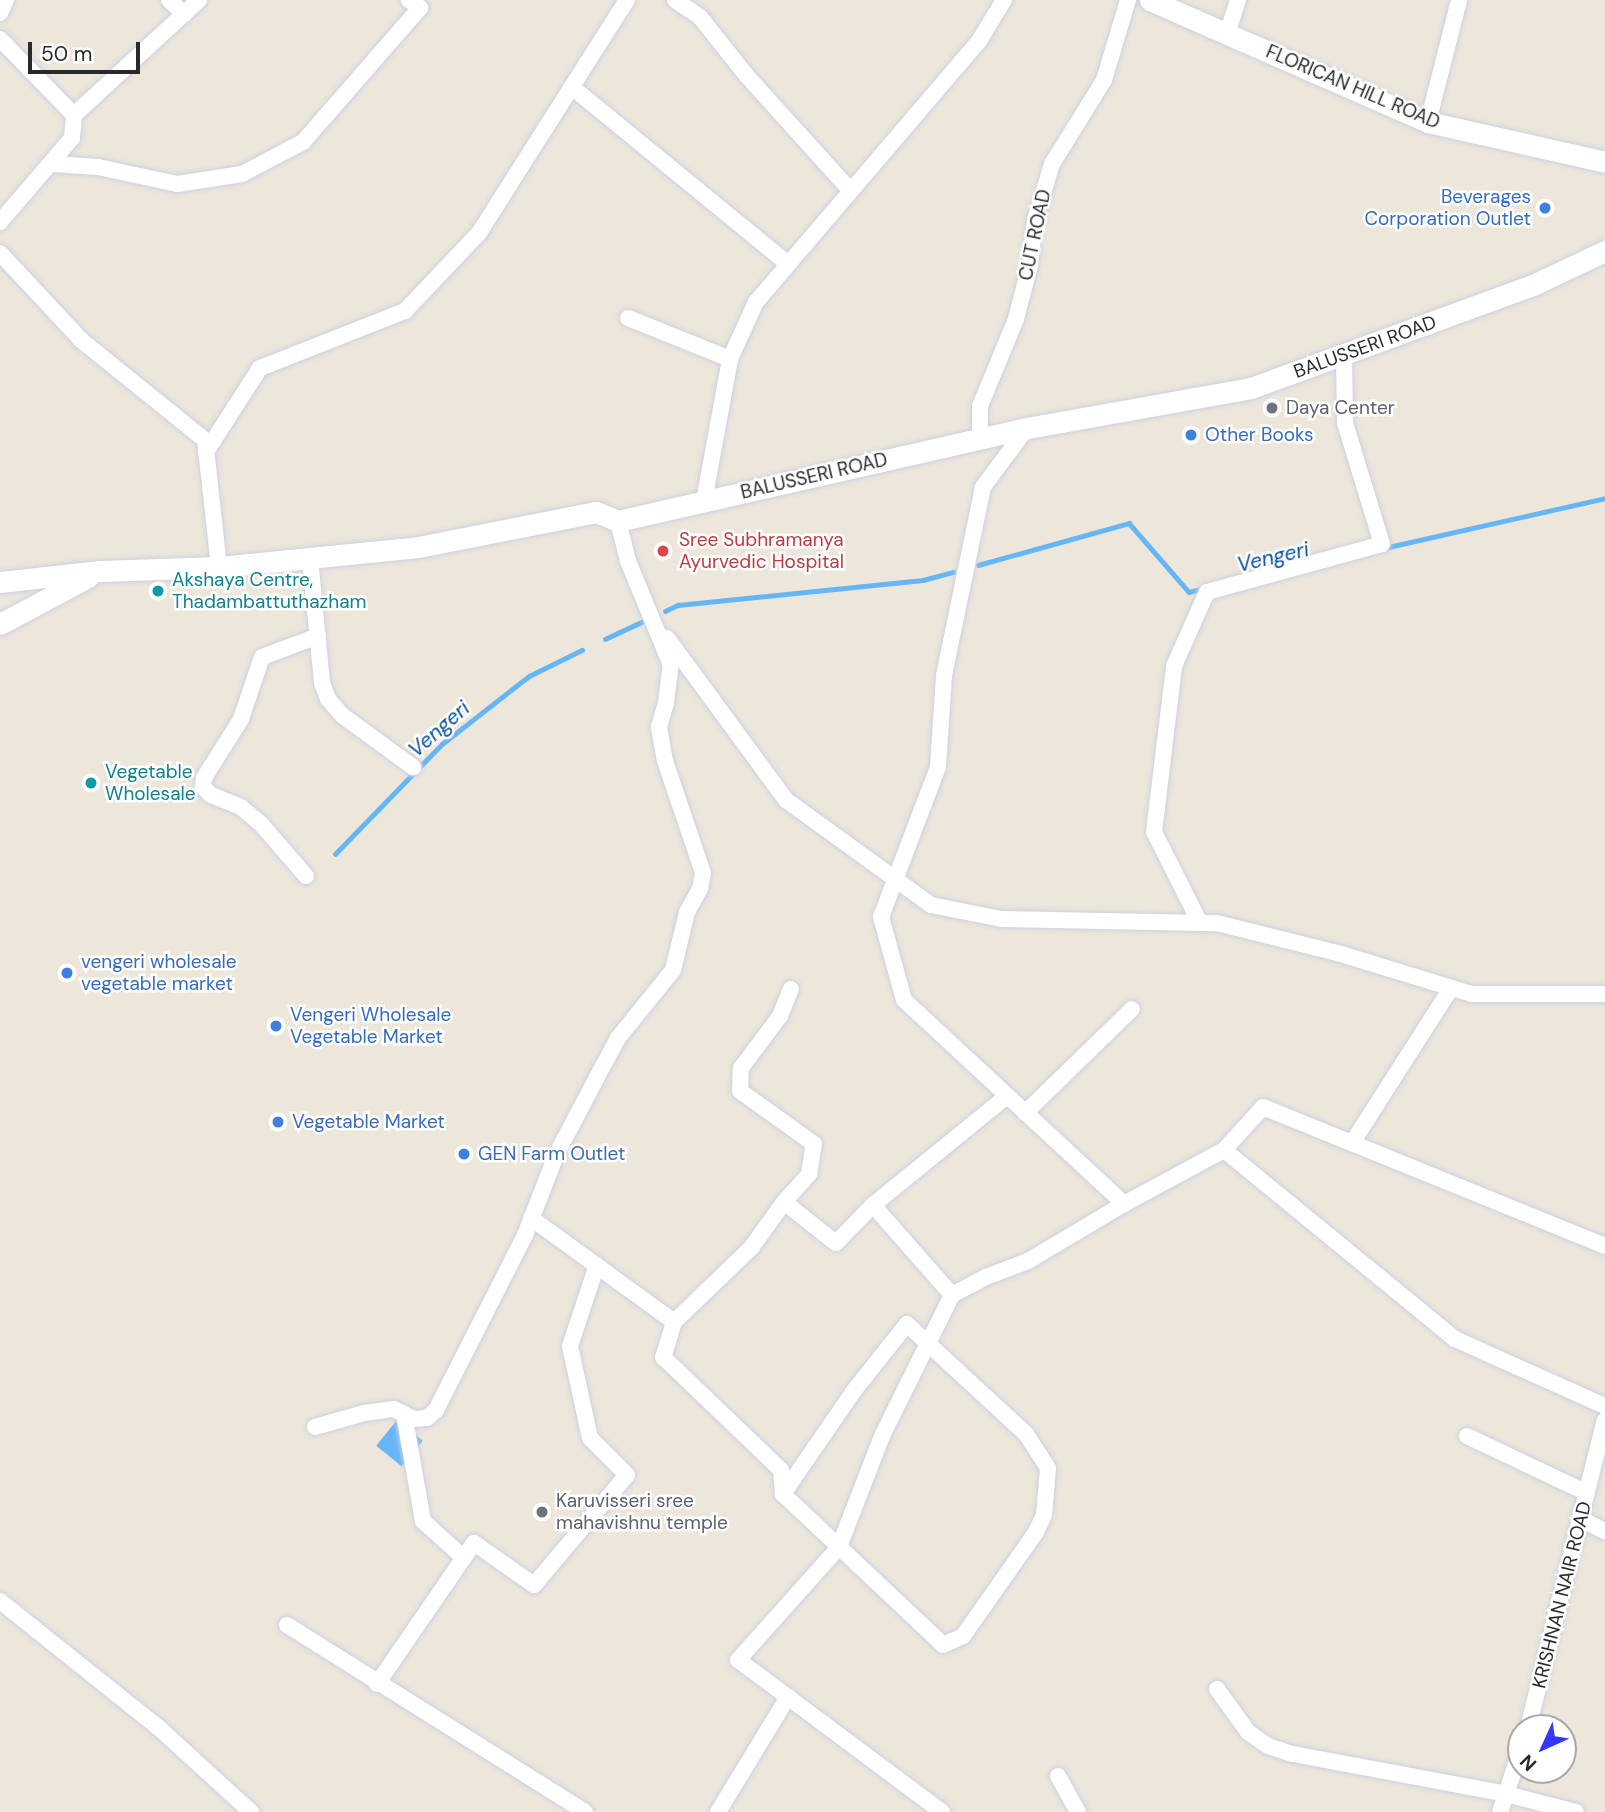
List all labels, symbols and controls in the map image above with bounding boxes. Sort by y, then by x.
scale bar [32,28,144,72]
text: 50 m [41,40,92,68]
street label: FLORICAN HILL ROAD [1263,40,1443,134]
place label: Beverages Corporation Outlet [1364,186,1531,230]
street label: CUT ROAD [1014,187,1056,283]
marker: Beverages Corporation Outlet [1537,200,1553,216]
street label: BALUSSERI ROAD [1291,311,1439,383]
place label: Daya Center [1286,397,1395,419]
marker: Daya Center [1264,400,1280,416]
place label: Other Books [1205,424,1314,446]
marker: Other Books [1183,427,1199,443]
street label: BALUSSERI ROAD [738,448,890,504]
place label: Sree Subhramanya Ayurvedic Hospital [679,529,844,573]
water label: Vengeri [1235,536,1311,578]
marker: Sree Subhramanya Ayurvedic Hospital [653,541,673,561]
place label: Akshaya Centre, Thadambattuthazham [172,569,366,613]
marker: Akshaya Centre, Thadambattuthazham [150,583,166,599]
water label: Vengeri [403,695,475,763]
place label: Vegetable Wholesale [105,761,196,805]
marker: Vegetable Wholesale [83,775,99,791]
place label: vengeri wholesale vegetable market [81,951,237,995]
marker: vengeri wholesale vegetable market [59,965,75,981]
place label: Vengeri Wholesale Vegetable Market [290,1004,451,1048]
marker: Vengeri Wholesale Vegetable Market [268,1018,284,1034]
place label: Vegetable Market [292,1111,445,1133]
marker: Vegetable Market [270,1114,286,1130]
place label: GEN Farm Outlet [478,1143,625,1165]
marker: GEN Farm Outlet [456,1146,472,1162]
place label: Karuvisseri sree mahavishnu temple [556,1490,728,1534]
street label: KRISHNAN NAIR ROAD [1528,1499,1596,1691]
marker: Karuvisseri sree mahavishnu temple [534,1504,550,1520]
north arrow [1507,1714,1577,1784]
text: N [1514,1749,1542,1777]

